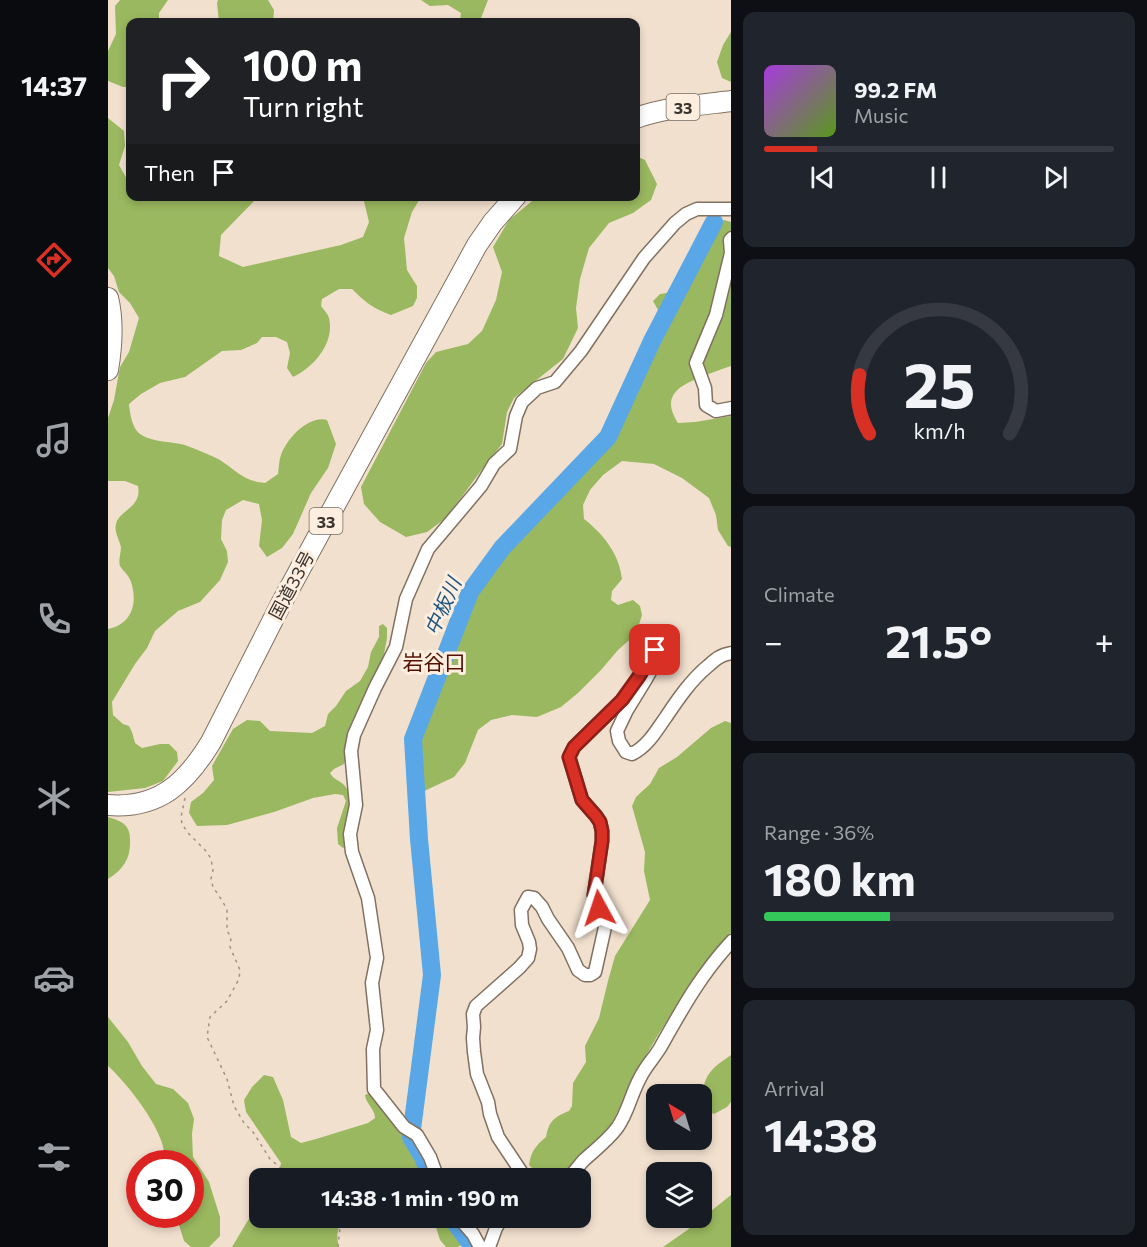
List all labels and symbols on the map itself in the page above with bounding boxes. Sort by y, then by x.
road number: 33 [666,94,700,120]
road number: 33 [310,508,342,534]
street label: 国道33号 [264,547,318,623]
water label: 中板川 [419,572,466,638]
pin [629,624,680,675]
district label: 岩谷口 [403,649,466,674]
position arrow [567,876,631,940]
north arrow [646,1084,712,1150]
speed limit sign: 30 [126,1150,204,1228]

